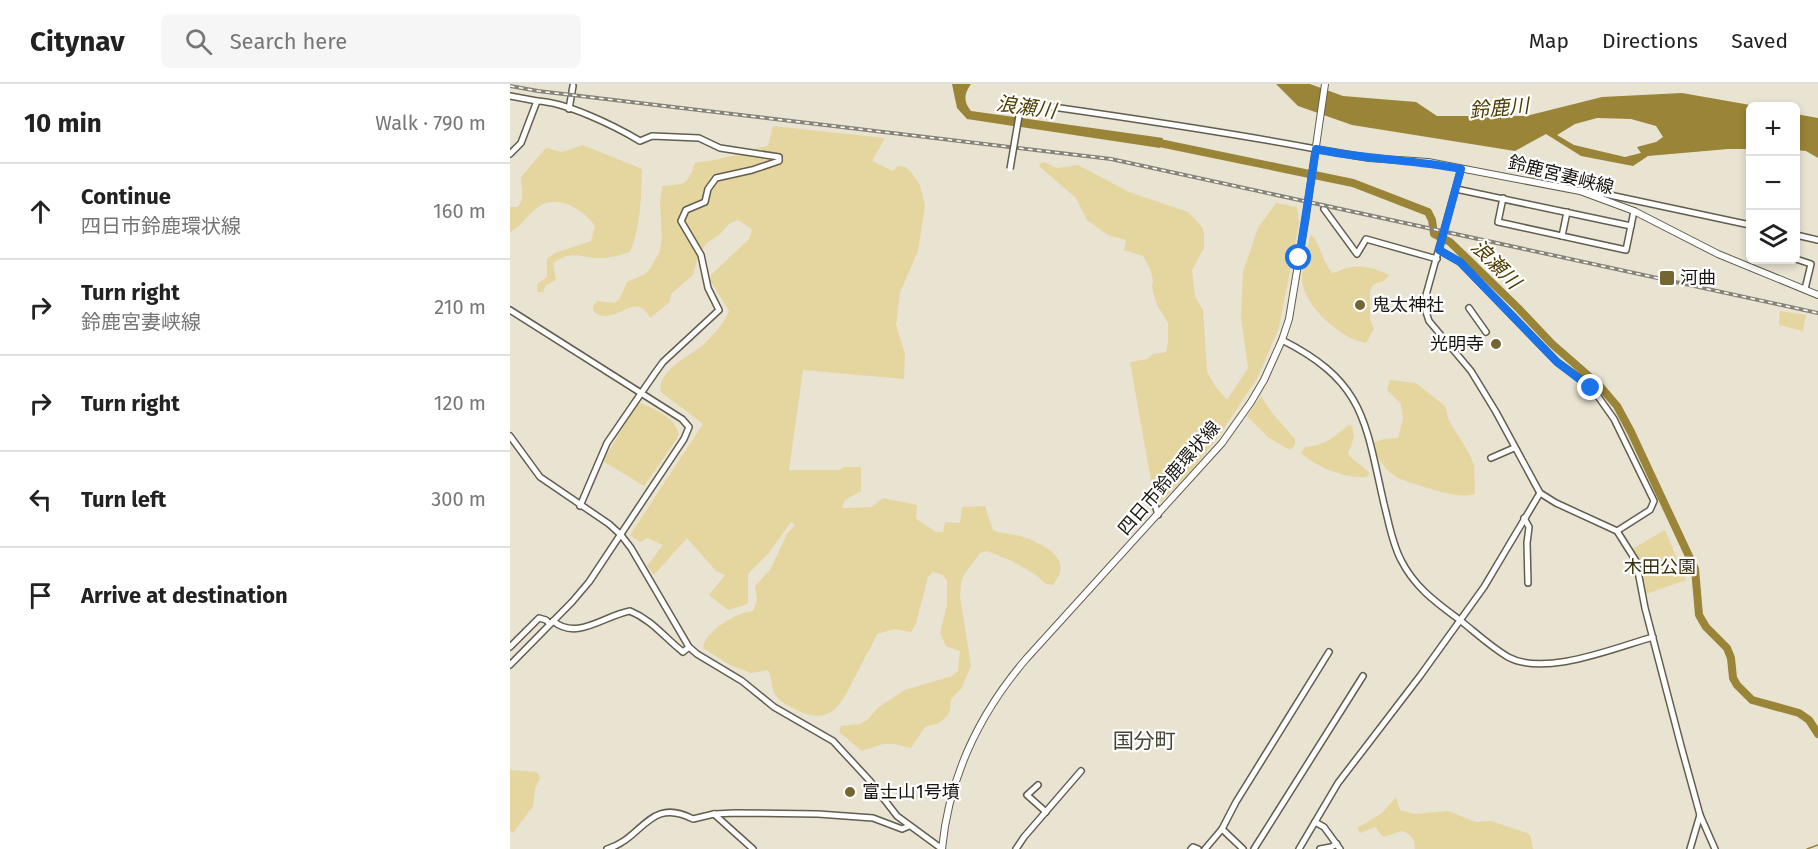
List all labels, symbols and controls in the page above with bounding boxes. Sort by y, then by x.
search box [161,14,581,68]
text: Citynav [30,25,125,58]
icon: search [182,25,215,58]
text: Search here [230,28,347,55]
text: Map [1529,28,1569,54]
text: Directions [1602,28,1698,54]
text: Saved [1731,28,1788,54]
water label: 浪瀬川 [995,91,1059,123]
water label: 鈴鹿川 [1468,93,1532,123]
map controls [1746,102,1800,264]
button: + [1746,102,1800,156]
text: 10 min [24,108,102,139]
text: Walk · 790 m [375,111,486,135]
street label: 鈴鹿宮妻峡線 [1506,151,1616,199]
button: − [1746,156,1800,210]
text: Continue [81,183,171,210]
icon: ahead [24,195,57,228]
text: 160 m [433,199,486,223]
button: layers [1746,210,1800,264]
text: 四日市鈴鹿環状線 [81,214,241,238]
water label: 浪瀬川 [1466,234,1527,295]
route start [1285,244,1311,270]
place label: 河曲 [1680,267,1716,289]
marker: 河曲 [1658,269,1676,287]
text: Turn right [81,279,180,306]
icon: right [24,291,57,324]
place label: 鬼太神社 [1372,294,1444,316]
text: 210 m [434,295,486,319]
marker: 鬼太神社 [1353,298,1367,312]
text: 鈴鹿宮妻峡線 [81,310,201,334]
place label: 光明寺 [1430,333,1484,355]
marker: 光明寺 [1489,337,1503,351]
route end [1577,374,1603,400]
icon: right [24,387,57,420]
text: Turn right [81,390,180,417]
text: 120 m [434,391,486,415]
street label: 四日市鈴鹿環状線 [1113,416,1225,540]
icon: left [24,483,57,516]
text: Turn left [81,486,166,513]
text: 300 m [431,487,486,511]
park label: 木田公園 [1624,556,1696,578]
icon: arrive [24,579,57,612]
text: Arrive at destination [81,582,288,609]
district label: 国分町 [1113,728,1176,754]
place label: 富士山1号墳 [862,781,960,803]
marker: 富士山1号墳 [843,785,857,799]

